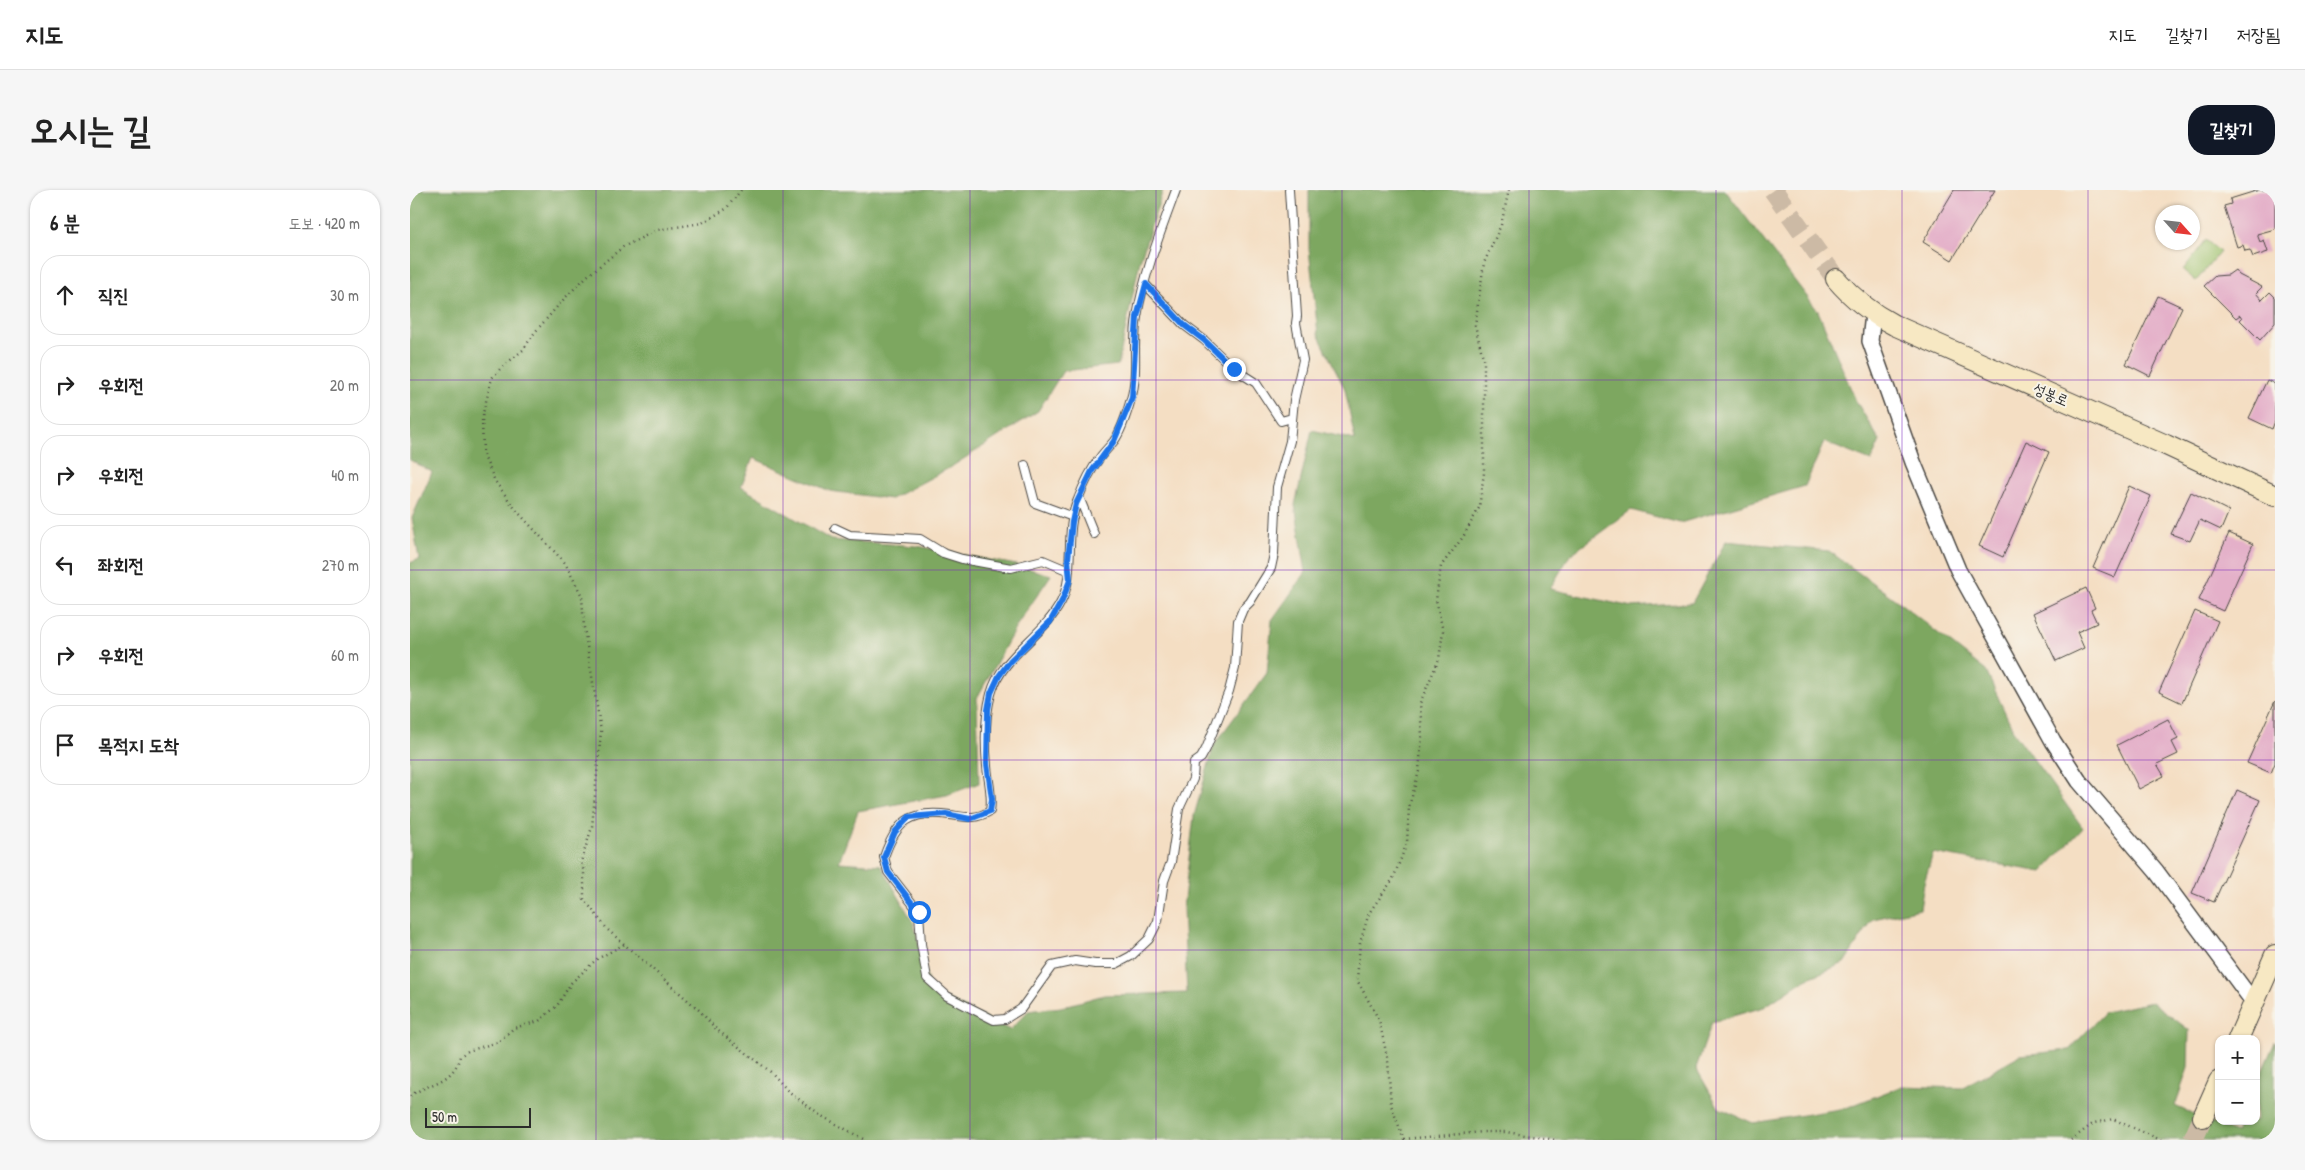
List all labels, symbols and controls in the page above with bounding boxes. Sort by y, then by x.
text: 지도 [25,18,64,50]
text: 지도 [2108,22,2137,47]
text: 길찾기 [2165,22,2209,47]
text: 저장됨 [2237,22,2280,47]
button: 길찾기 [2188,105,2275,155]
text: 오시는 길 [30,106,151,153]
north arrow [2155,205,2200,250]
text: 6 분 [50,208,80,237]
text: 도보 · 420 m [288,212,360,234]
icon: ahead [51,281,79,309]
text: 직진 [98,282,129,308]
text: 30 m [330,284,359,306]
route end [1223,358,1246,381]
icon: right [51,371,79,399]
text: 우회전 [98,372,144,398]
text: 20 m [330,374,359,396]
street label: 성봉로 [2030,377,2072,411]
icon: right [51,461,79,489]
text: 우회전 [98,462,144,488]
text: 40 m [331,464,359,486]
icon: left [51,551,79,579]
text: 좌회전 [98,552,144,578]
text: 270 m [322,554,359,576]
icon: right [51,641,79,669]
text: 우회전 [98,642,144,668]
text: 60 m [331,644,359,666]
icon: arrive [51,731,79,759]
text: 목적지 도착 [98,732,179,758]
route start [908,901,931,924]
map controls [2215,1035,2260,1125]
button: + [2215,1035,2260,1080]
button: − [2215,1080,2260,1125]
scale bar [425,1105,531,1128]
text: 50 m [432,1107,457,1126]

